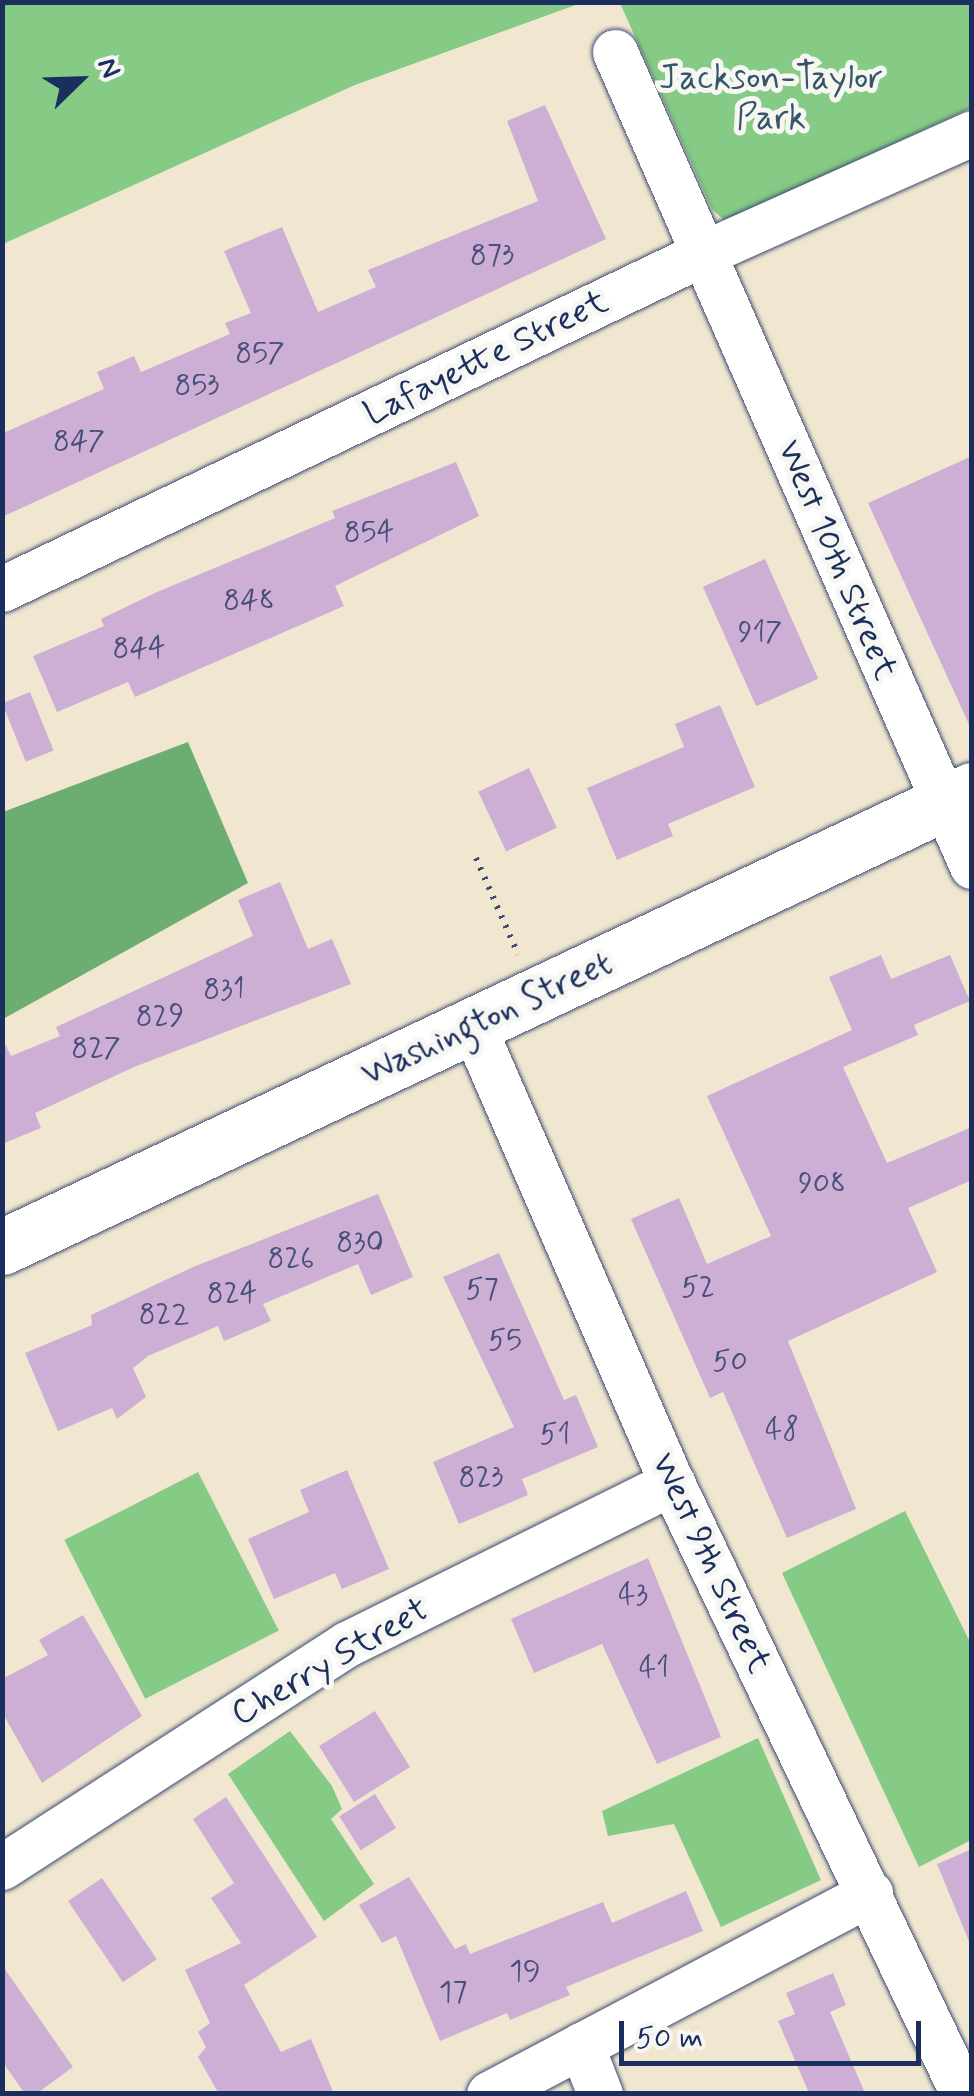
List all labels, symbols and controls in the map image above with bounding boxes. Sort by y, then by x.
north arrow [30,30,130,130]
text: N [87,52,129,84]
park label: Jackson-Taylor Park [659,57,883,139]
house number: 873 [470,238,514,274]
street label: Lafayette Street [357,281,615,435]
house number: 857 [235,336,285,372]
house number: 853 [174,368,220,404]
house number: 847 [53,424,105,460]
street label: West 10th Street [768,434,906,686]
house number: 854 [344,515,394,551]
house number: 848 [223,583,275,619]
house number: 917 [738,615,782,651]
house number: 844 [113,631,165,667]
street label: Washington Street [352,941,622,1097]
house number: 831 [203,972,245,1008]
house number: 829 [136,999,184,1035]
house number: 827 [71,1031,121,1067]
house number: 908 [798,1166,846,1202]
house number: 830 [336,1225,384,1261]
house number: 826 [268,1241,314,1277]
house number: 52 [681,1270,715,1306]
house number: 57 [465,1272,499,1308]
house number: 824 [207,1276,257,1312]
house number: 822 [139,1297,189,1333]
house number: 55 [488,1323,522,1359]
house number: 50 [712,1344,748,1380]
house number: 48 [765,1412,799,1448]
house number: 51 [540,1417,570,1453]
street label: West 9th Street [642,1446,780,1680]
house number: 823 [459,1460,503,1496]
house number: 43 [618,1577,648,1613]
street label: Cherry Street [225,1589,435,1735]
house number: 41 [639,1650,669,1686]
house number: 19 [509,1954,541,1990]
house number: 17 [439,1975,467,2011]
scale bar [624,2001,926,2063]
text: 50 m [636,2019,703,2058]

